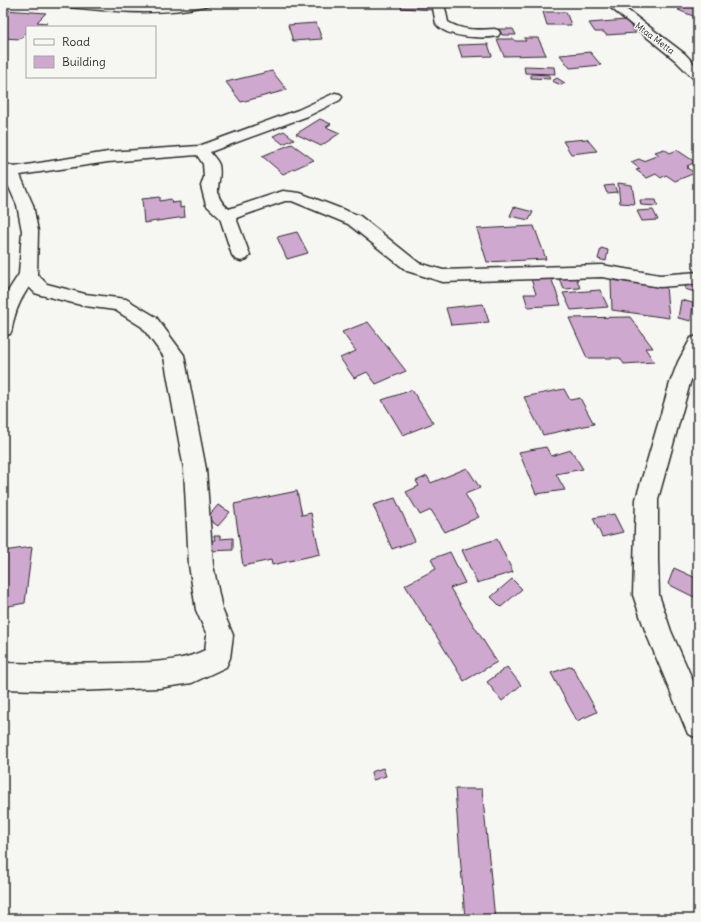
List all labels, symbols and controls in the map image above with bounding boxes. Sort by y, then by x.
street label: Mtaa Metta [633,20,677,56]
legend [26,26,156,78]
text: Road [62,34,90,49]
text: Building [62,54,106,69]

